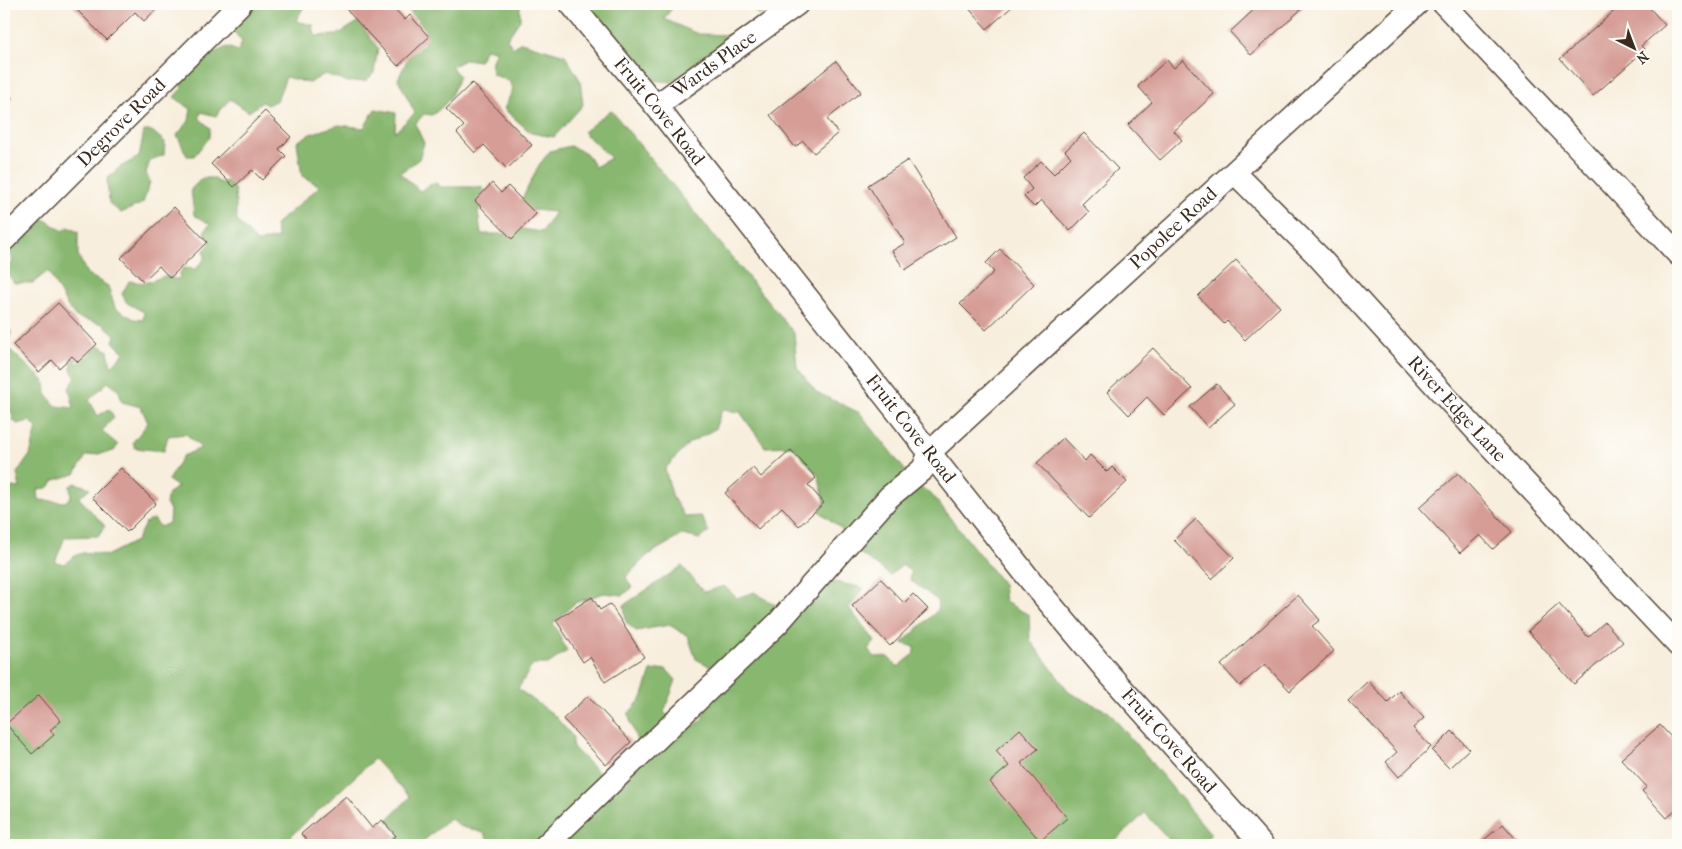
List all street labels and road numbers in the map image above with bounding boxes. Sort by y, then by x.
street label: Wards Place [667,26,761,102]
street label: Fruit Cove Road [609,53,710,170]
street label: Degrove Road [72,73,171,172]
street label: Popolee Road [1125,182,1222,274]
street label: River Edge Lane [1403,351,1511,467]
street label: Fruit Cove Road [861,370,961,488]
street label: Fruit Cove Road [1116,684,1222,798]

